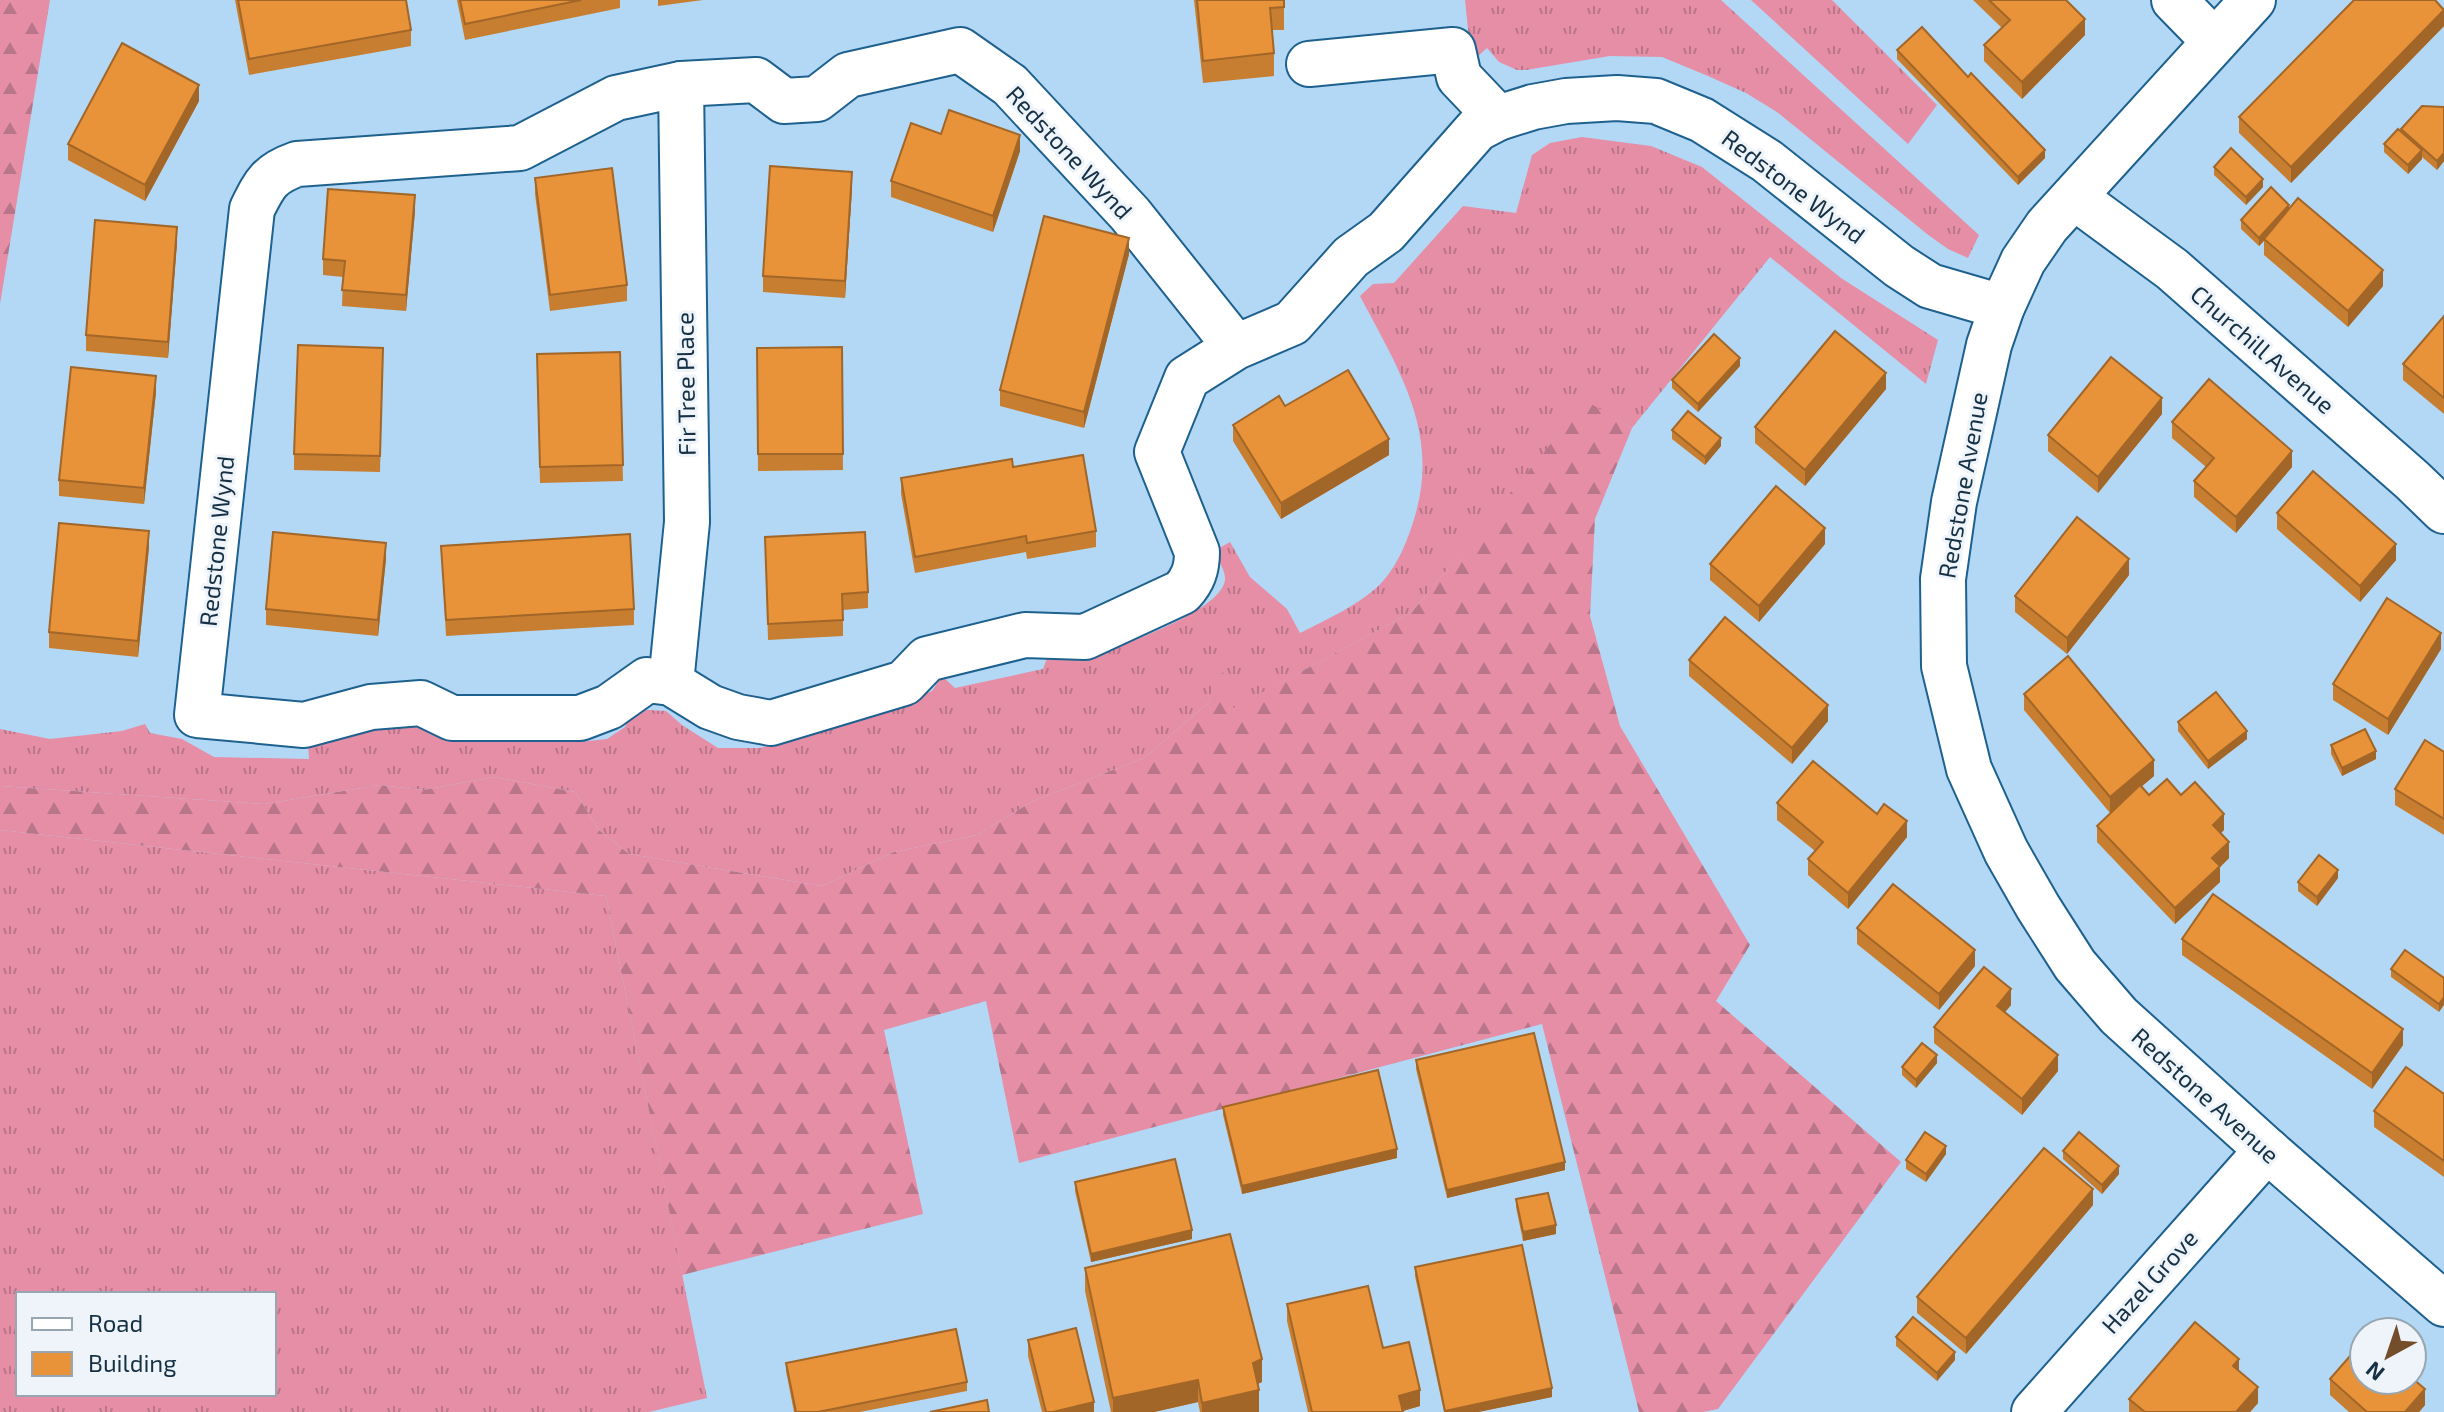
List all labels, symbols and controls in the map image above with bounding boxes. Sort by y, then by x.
street label: Redstone Wynd [1001,79,1139,225]
street label: Redstone Wynd [1717,123,1871,249]
street label: Churchill Avenue [2185,279,2341,419]
street label: Fir Tree Place [669,312,701,456]
street label: Redstone Avenue [1931,390,1993,580]
street label: Redstone Wynd [193,454,239,628]
street label: Redstone Avenue [2126,1021,2286,1169]
street label: Hazel Grove [2095,1223,2203,1339]
legend [16,1292,276,1396]
text: Road [88,1308,143,1337]
north arrow [2348,1316,2428,1396]
text: Building [88,1348,177,1377]
text: N [2360,1357,2389,1387]

